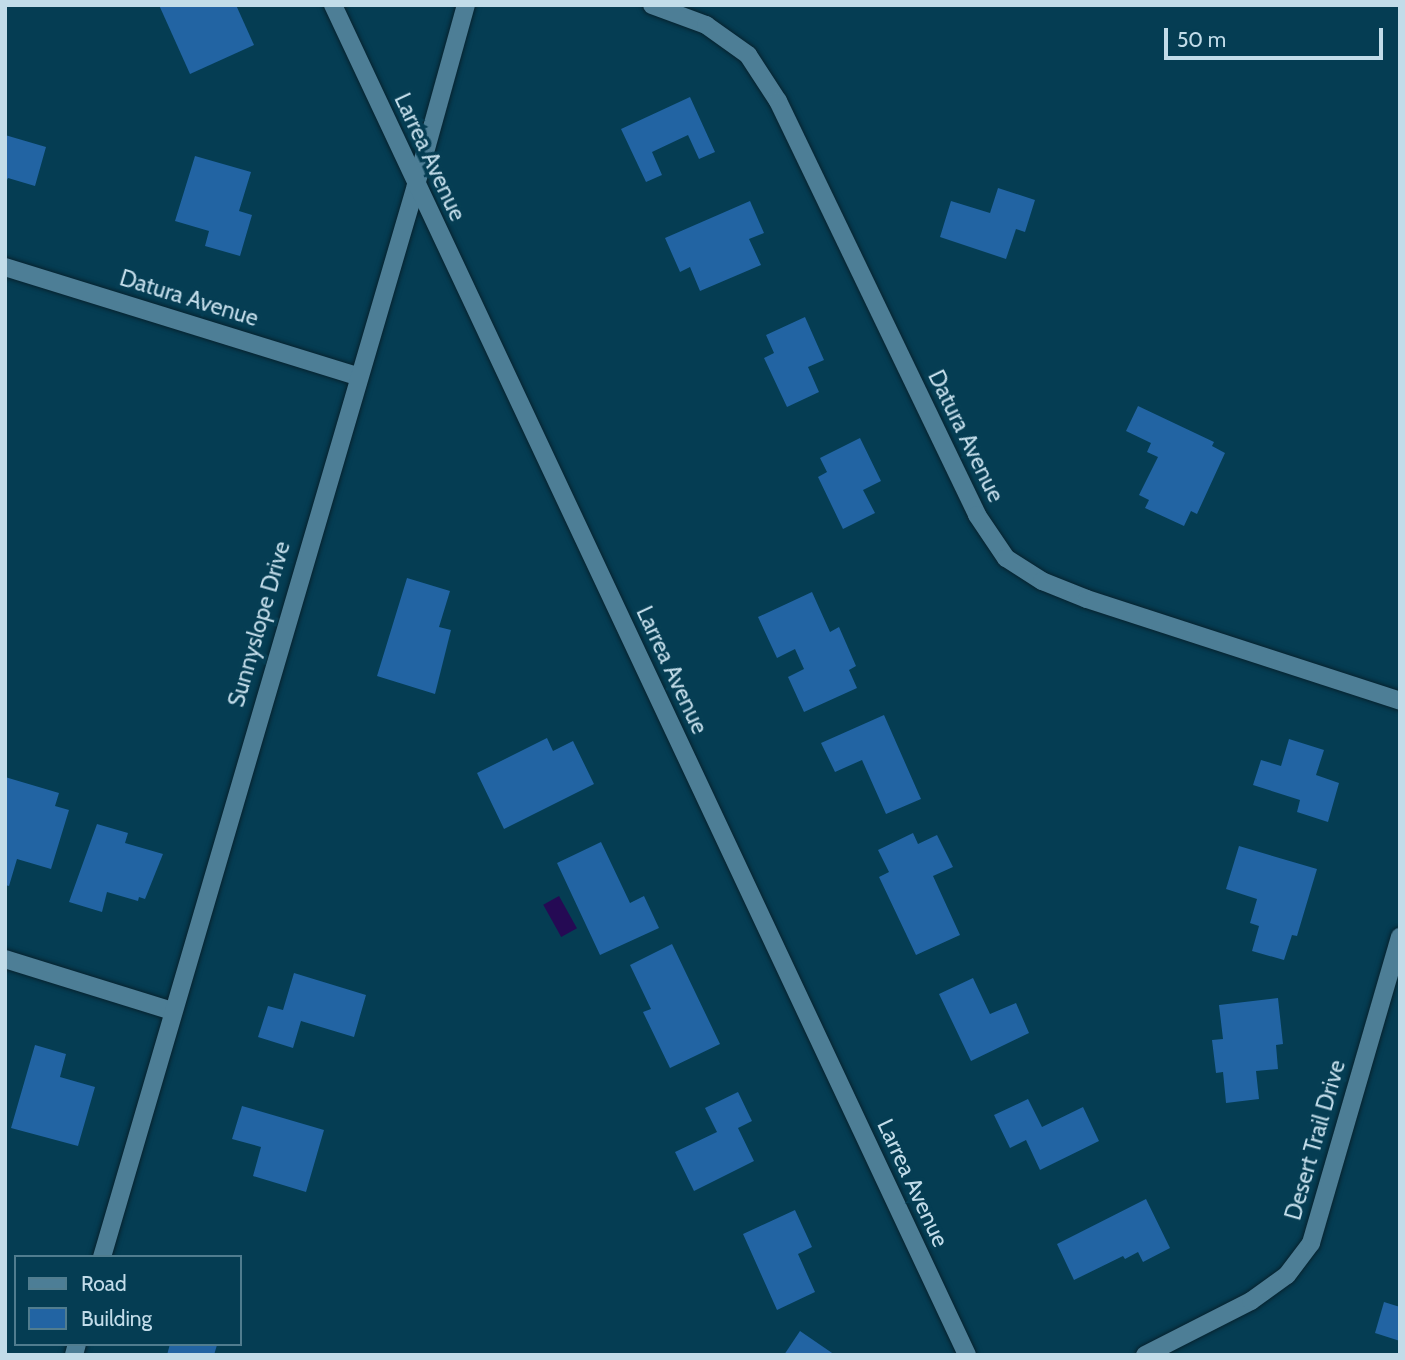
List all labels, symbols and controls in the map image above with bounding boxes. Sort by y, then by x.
scale bar [1167,14,1386,58]
text: 50 m [1177,27,1226,52]
street label: Larrea Avenue [388,89,472,225]
street label: Datura Avenue [116,264,262,332]
street label: Datura Avenue [922,366,1010,506]
street label: Sunnyslope Drive [222,538,296,710]
street label: Larrea Avenue [630,602,714,738]
street label: Desert Trail Drive [1279,1057,1351,1223]
street label: Larrea Avenue [871,1115,955,1251]
legend [14,1255,242,1346]
text: Road [81,1271,127,1296]
text: Building [81,1306,152,1331]

